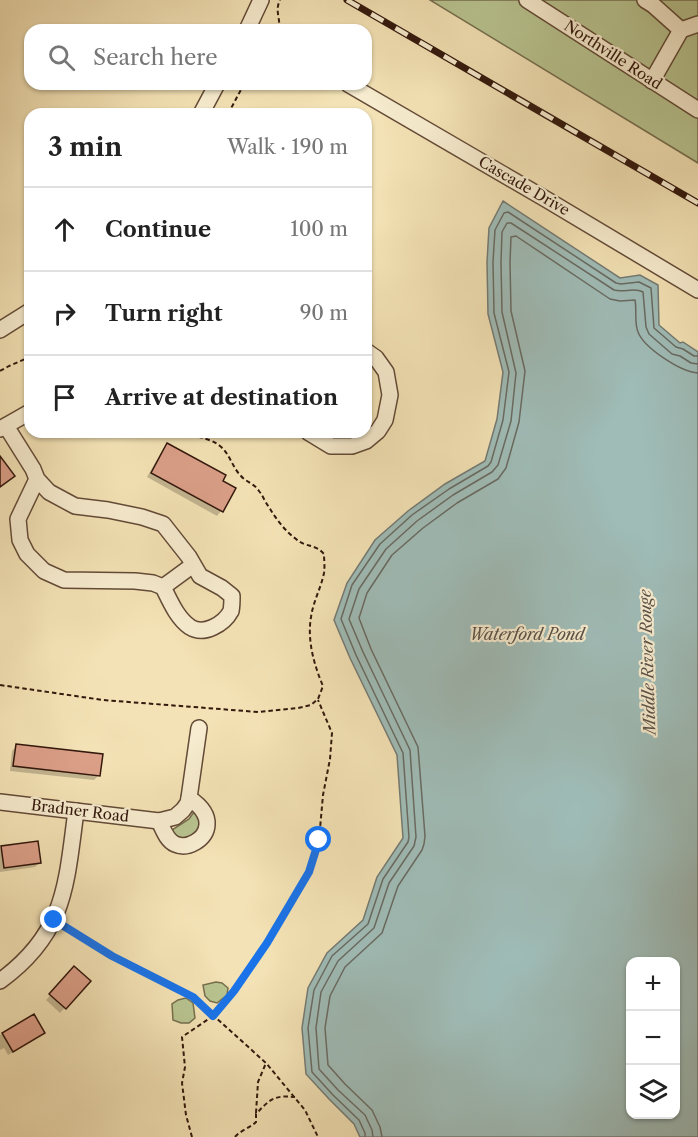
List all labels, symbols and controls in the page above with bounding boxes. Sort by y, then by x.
street label: Northville Road [561,16,666,93]
search box [24,24,372,90]
icon: search [45,41,78,74]
text: Search here [93,44,218,71]
text: 3 min [48,131,122,163]
text: Walk · 190 m [227,135,348,159]
street label: Cascade Drive [475,152,573,219]
icon: ahead [48,213,81,246]
text: Continue [105,216,211,243]
text: 100 m [290,217,348,241]
icon: right [48,297,81,330]
text: Turn right [105,300,223,327]
text: 90 m [300,301,348,325]
icon: arrive [48,381,81,414]
text: Arrive at destination [105,384,338,411]
water label: Middle River Rouge [634,588,660,737]
water label: Waterford Pond [469,624,586,644]
street label: Bradner Road [30,795,130,826]
route start [305,826,331,852]
route end [40,906,66,932]
map controls [626,957,680,1119]
button: + [626,957,680,1011]
button: − [626,1011,680,1065]
button: layers [626,1065,680,1119]

